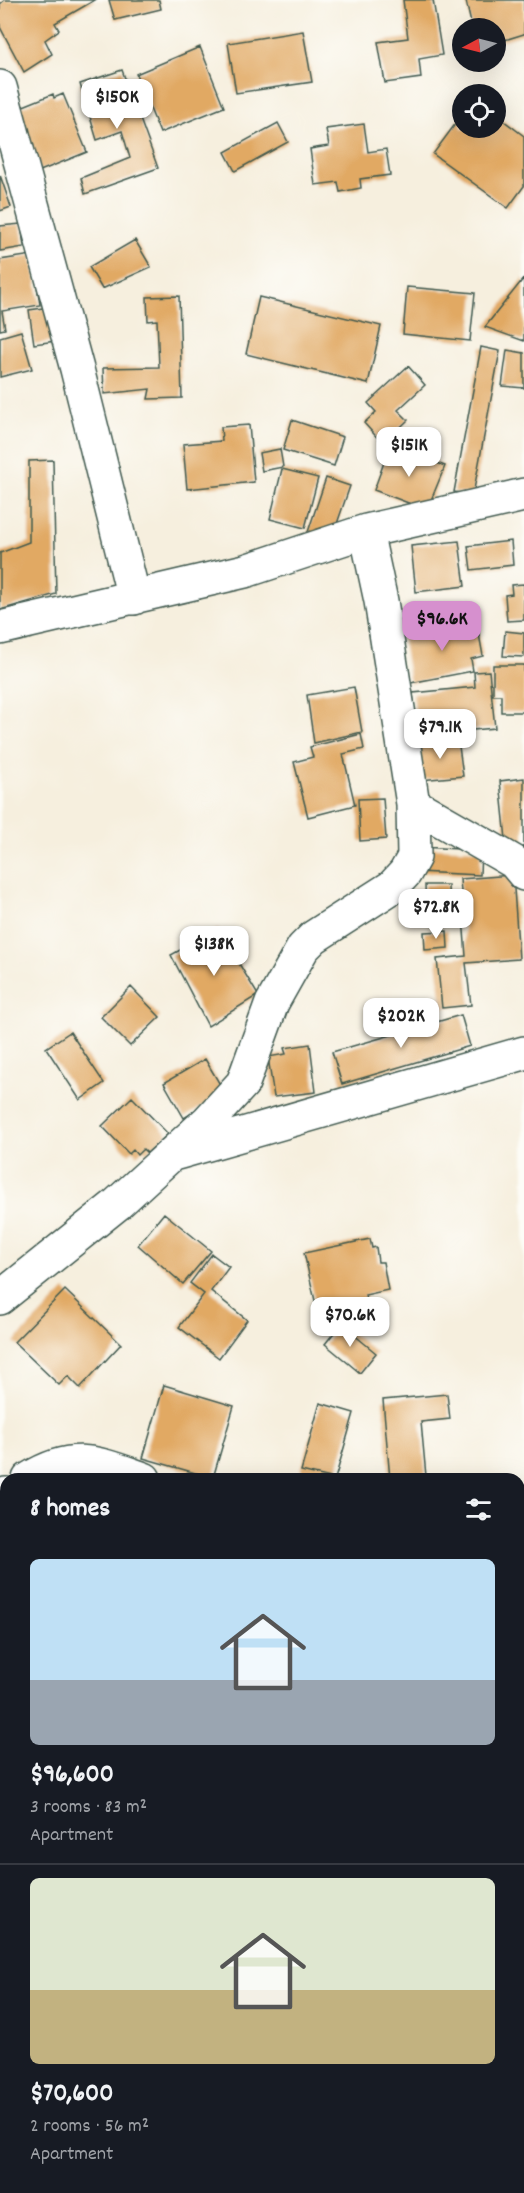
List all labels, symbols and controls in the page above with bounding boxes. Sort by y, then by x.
north arrow [452,18,506,72]
map controls [452,18,506,138]
pin: $150K [75,79,159,130]
text: $150K [95,84,139,112]
button: locate [452,84,506,138]
pin: $151K [367,427,451,478]
text: $151K [390,432,428,460]
pin: $96.6K [393,601,491,652]
text: $96.6K [416,606,468,634]
pin: $79.1K [391,709,489,760]
text: $79.1K [418,714,462,742]
pin: $72.8K [387,889,485,940]
text: $72.8K [412,894,460,922]
pin: $138K [172,926,256,977]
text: $138K [194,931,234,959]
pin: $202K [359,998,443,1049]
text: $202K [377,1003,425,1031]
pin: $70.6K [301,1297,399,1348]
text: $70.6K [324,1302,376,1330]
text: 8 homes [30,1491,110,1528]
icon: filters [462,1493,495,1526]
icon: home [209,1598,317,1706]
text: $96,600 [30,1757,114,1794]
text: 3 rooms · 83 m² [30,1794,147,1822]
text: Apartment [30,1822,113,1850]
icon: home [209,1917,317,2025]
text: $70,600 [30,2076,113,2113]
text: 2 rooms · 56 m² [30,2113,149,2141]
text: Apartment [30,2141,113,2169]

